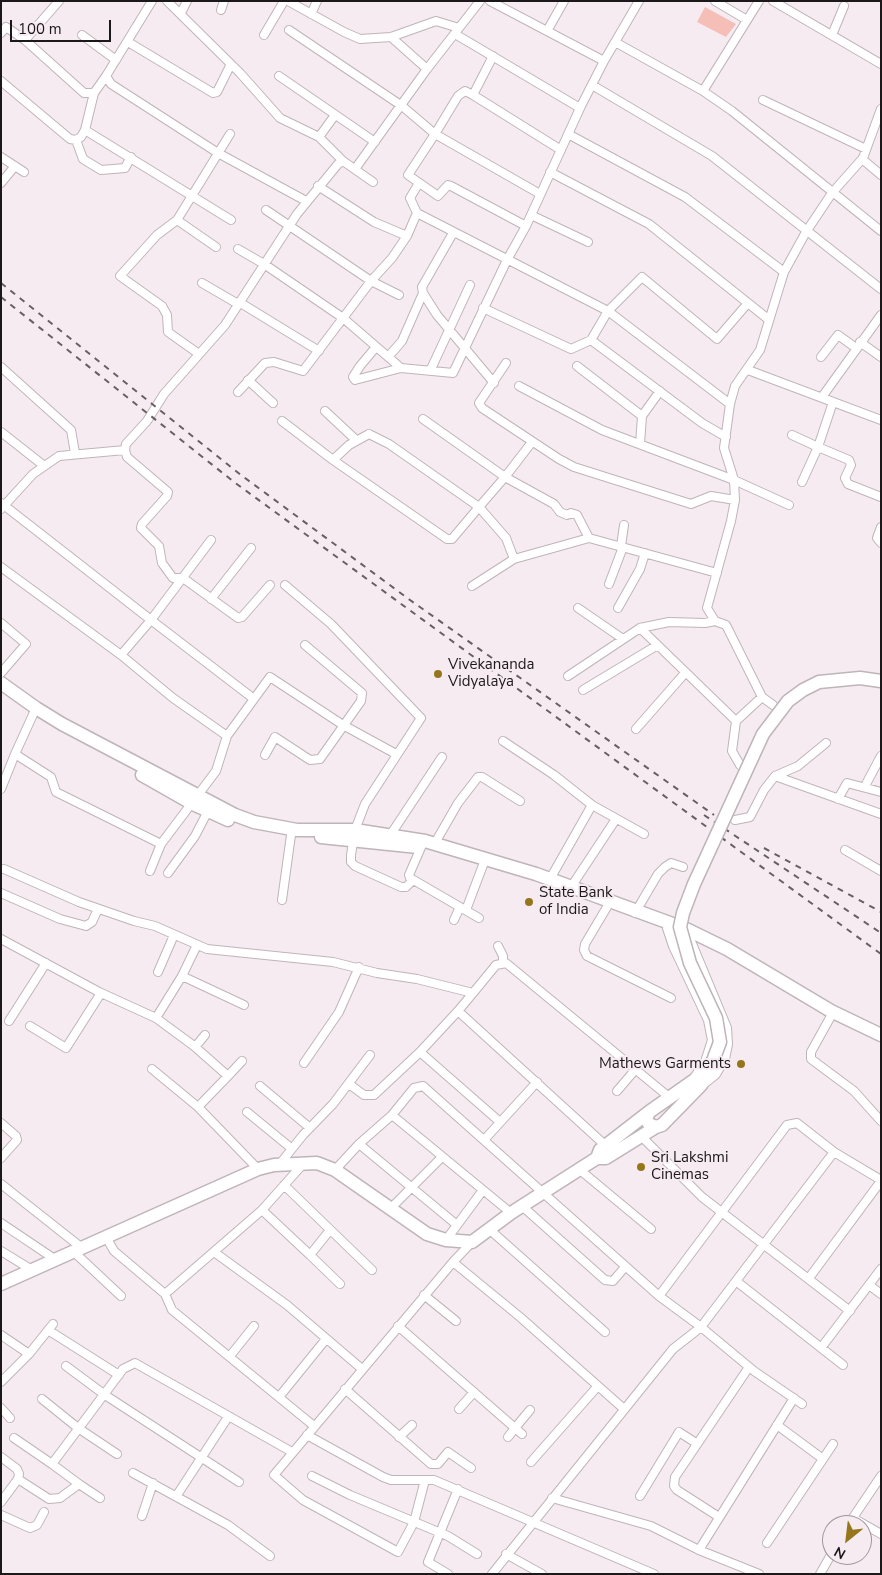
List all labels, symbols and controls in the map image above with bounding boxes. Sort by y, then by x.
scale bar [12,10,114,42]
text: 100 m [18,19,62,39]
place label: Vivekananda Vidyalaya [448,656,534,691]
marker: Vivekananda Vidyalaya [432,668,444,680]
place label: State Bank of India [539,884,613,919]
marker: State Bank of India [523,896,535,908]
place label: Mathews Garments [599,1055,731,1073]
marker: Mathews Garments [735,1058,747,1070]
place label: Sri Lakshmi Cinemas [651,1149,728,1184]
marker: Sri Lakshmi Cinemas [635,1161,647,1173]
north arrow [822,1515,872,1565]
text: N [831,1542,849,1564]

